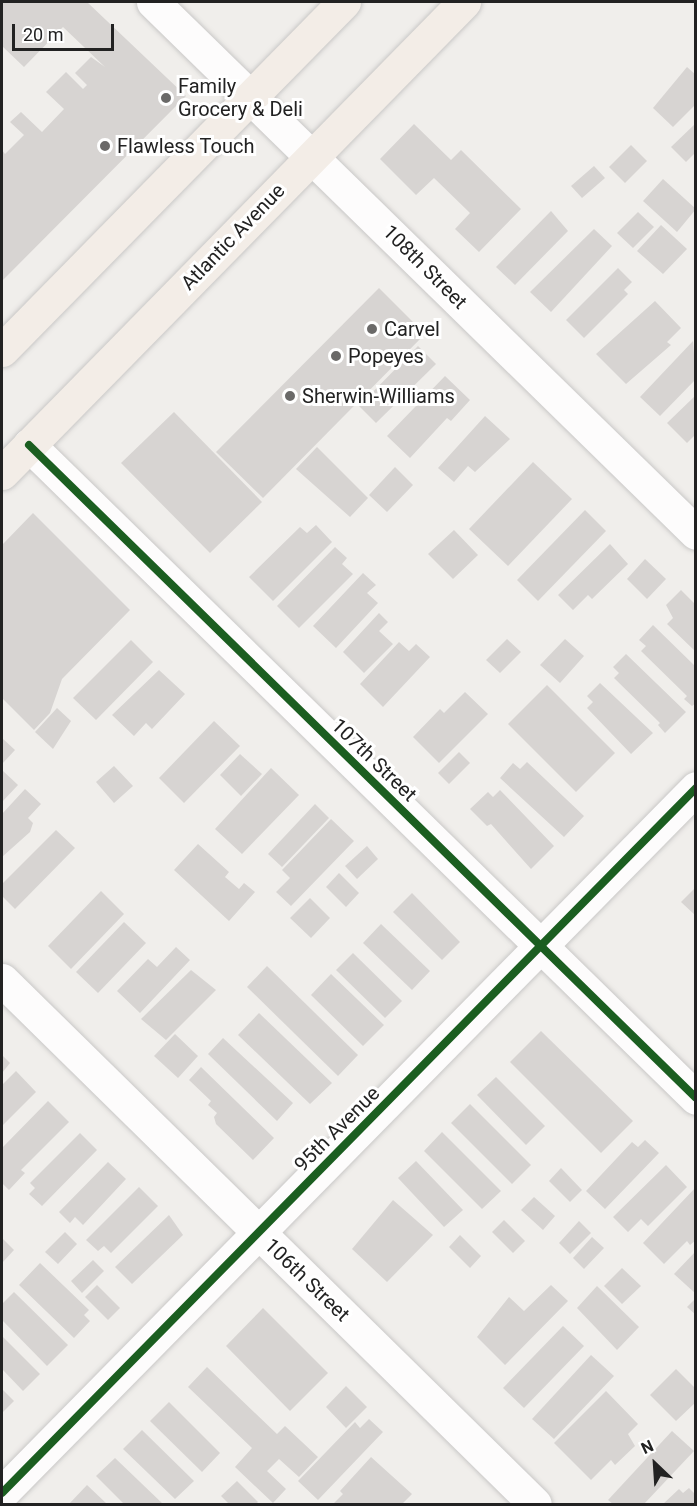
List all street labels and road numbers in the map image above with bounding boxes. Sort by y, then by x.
street label: Atlantic Avenue [176,179,290,295]
street label: 108th Street [378,220,472,314]
street label: 107th Street [326,714,422,806]
street label: 95th Avenue [289,1081,385,1177]
street label: 106th Street [259,1234,355,1326]

